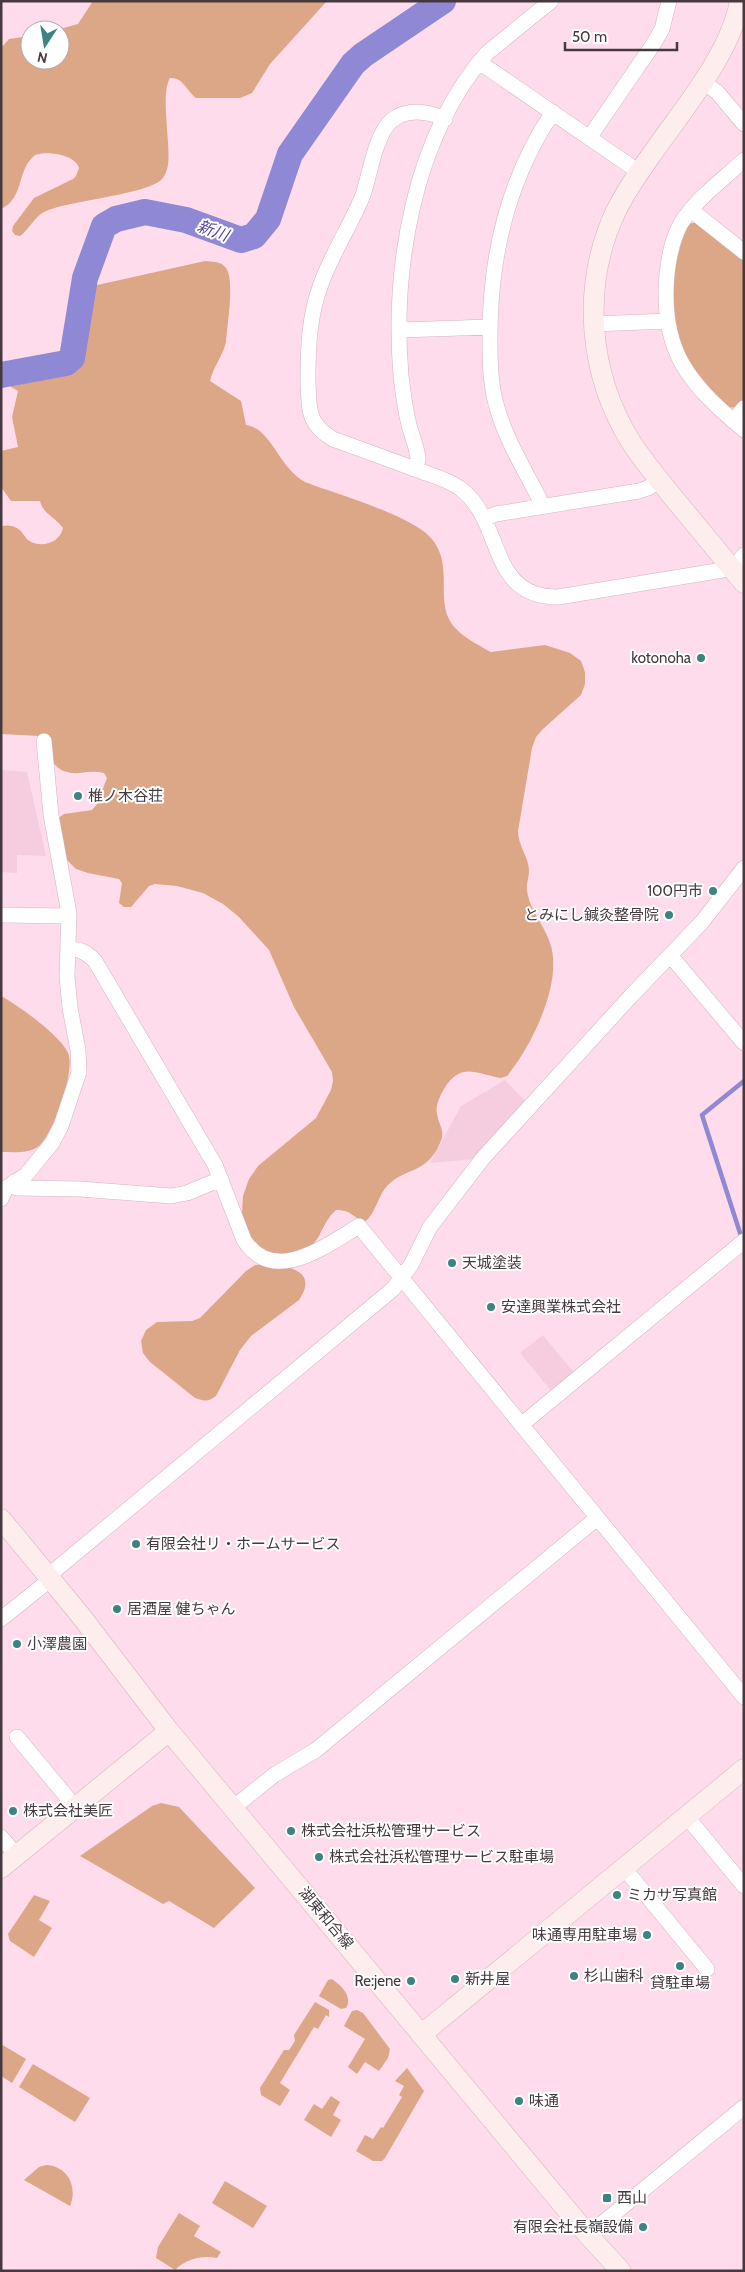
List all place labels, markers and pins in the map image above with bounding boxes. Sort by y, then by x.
place label: kotonoha [631,649,692,667]
marker: kotonoha [695,652,707,664]
place label: 椎ノ木谷荘 [88,787,163,805]
marker: 椎ノ木谷荘 [72,790,84,802]
place label: 100円市 [647,882,703,900]
marker: 100円市 [707,885,719,897]
place label: とみにし鍼灸整骨院 [524,906,659,924]
marker: とみにし鍼灸整骨院 [663,909,675,921]
place label: 天城塗装 [462,1254,522,1272]
marker: 天城塗装 [446,1257,458,1269]
place label: 安達興業株式会社 [501,1298,621,1316]
marker: 安達興業株式会社 [485,1301,497,1313]
place label: 有限会社リ・ホームサービス [146,1535,341,1553]
marker: 有限会社リ・ホームサービス [130,1538,142,1550]
place label: 居酒屋 健ちゃん [127,1600,235,1618]
marker: 居酒屋 健ちゃん [111,1603,123,1615]
place label: 小澤農園 [27,1635,87,1653]
marker: 小澤農園 [11,1638,23,1650]
place label: 株式会社美匠 [23,1802,113,1820]
marker: 株式会社美匠 [7,1805,19,1817]
place label: 株式会社浜松管理サービス [301,1822,481,1840]
marker: 株式会社浜松管理サービス [285,1825,297,1837]
place label: 株式会社浜松管理サービス駐車場 [329,1848,554,1866]
marker: 株式会社浜松管理サービス駐車場 [313,1851,325,1863]
place label: ミカサ写真館 [627,1886,717,1904]
marker: ミカサ写真館 [611,1889,623,1901]
place label: 味通専用駐車場 [532,1926,637,1944]
marker: 味通専用駐車場 [641,1929,653,1941]
marker: 貸駐車場 [674,1960,686,1972]
place label: 杉山歯科 [584,1967,644,1985]
place label: 新井屋 [465,1970,510,1988]
marker: 杉山歯科 [568,1970,580,1982]
place label: Re:jene [355,1972,401,1990]
marker: 新井屋 [449,1973,461,1985]
place label: 貸駐車場 [650,1974,710,1992]
marker: Re:jene [405,1975,417,1987]
place label: 味通 [529,2092,559,2110]
marker: 味通 [513,2095,525,2107]
place label: 西山 [617,2189,647,2207]
marker: 西山 [601,2192,613,2204]
place label: 有限会社長嶺設備 [513,2218,633,2236]
marker: 有限会社長嶺設備 [637,2221,649,2233]

